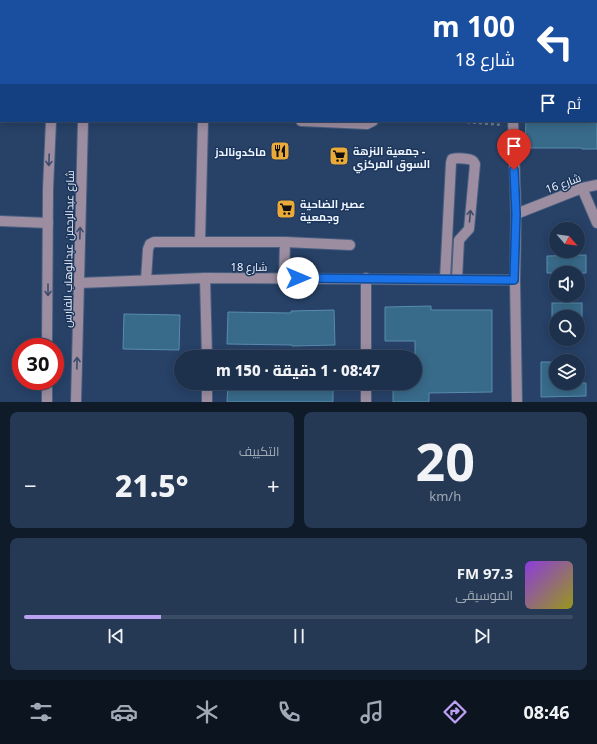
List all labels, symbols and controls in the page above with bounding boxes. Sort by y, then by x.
text: 100 m [432,7,515,45]
icon: left [529,16,581,68]
text: شارع 18 [455,47,515,71]
icon: arrive [537,92,559,114]
text: ثم [567,93,581,113]
pin [497,129,531,170]
icon: arrive [503,135,525,157]
restaurant icon: ماكدونالدز [269,140,291,162]
place label: جمعية النزهة - السوق المركزي [353,143,430,174]
place label: ماكدونالدز [214,144,266,160]
supermarket icon: جمعية النزهة - السوق المركزي [328,145,350,167]
one-way arrow [46,153,53,166]
street label: شارع عبدالرحمن عبدالوهاب الفارس [59,170,78,328]
street label: شارع 16 [543,170,583,197]
place label: عصير الضاحية وجمعية [300,196,365,225]
supermarket icon: عصير الضاحية وجمعية [275,198,297,220]
one-way arrow [466,210,474,223]
north arrow [549,222,585,258]
map controls [549,222,585,390]
one-way arrow [76,227,84,240]
position arrow [277,257,319,299]
street label: شارع 18 [231,259,267,275]
button: sound [549,266,585,302]
one-way arrow [44,283,51,296]
button: search [549,310,585,346]
speed limit sign: 30 [12,338,64,390]
button: layers [549,354,585,390]
one-way arrow [73,357,81,370]
text: 08:47 · 1 دقيقة · 150 m [216,360,380,380]
text: 20 [416,425,475,496]
text: التكييف [239,442,280,460]
text: 21.5° [115,465,188,506]
text: − [24,470,37,500]
text: + [267,470,279,500]
text: km/h [429,487,461,505]
text: 97.3 FM [457,563,513,583]
text: الموسيقى [455,586,513,604]
icon: previous [105,625,127,647]
icon: pause [288,625,310,647]
icon: next [471,625,493,647]
icon: filters [27,698,55,726]
icon: car [110,698,138,726]
icon: climate [193,698,221,726]
icon: phone [275,698,303,726]
icon: music [358,698,386,726]
icon: directions [441,698,469,726]
text: 08:46 [523,700,570,724]

